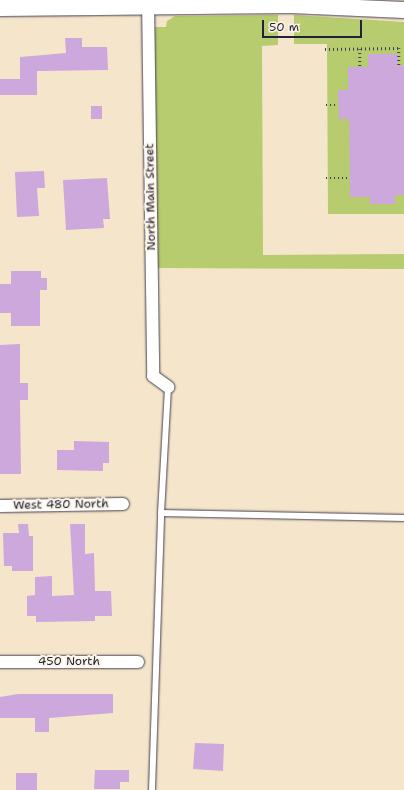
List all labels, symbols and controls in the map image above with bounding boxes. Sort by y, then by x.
scale bar [264,12,364,38]
text: 50 m [269,19,299,35]
street label: North Main Street [143,143,159,251]
street label: West 480 North [13,497,109,513]
street label: 450 North [38,655,100,669]

